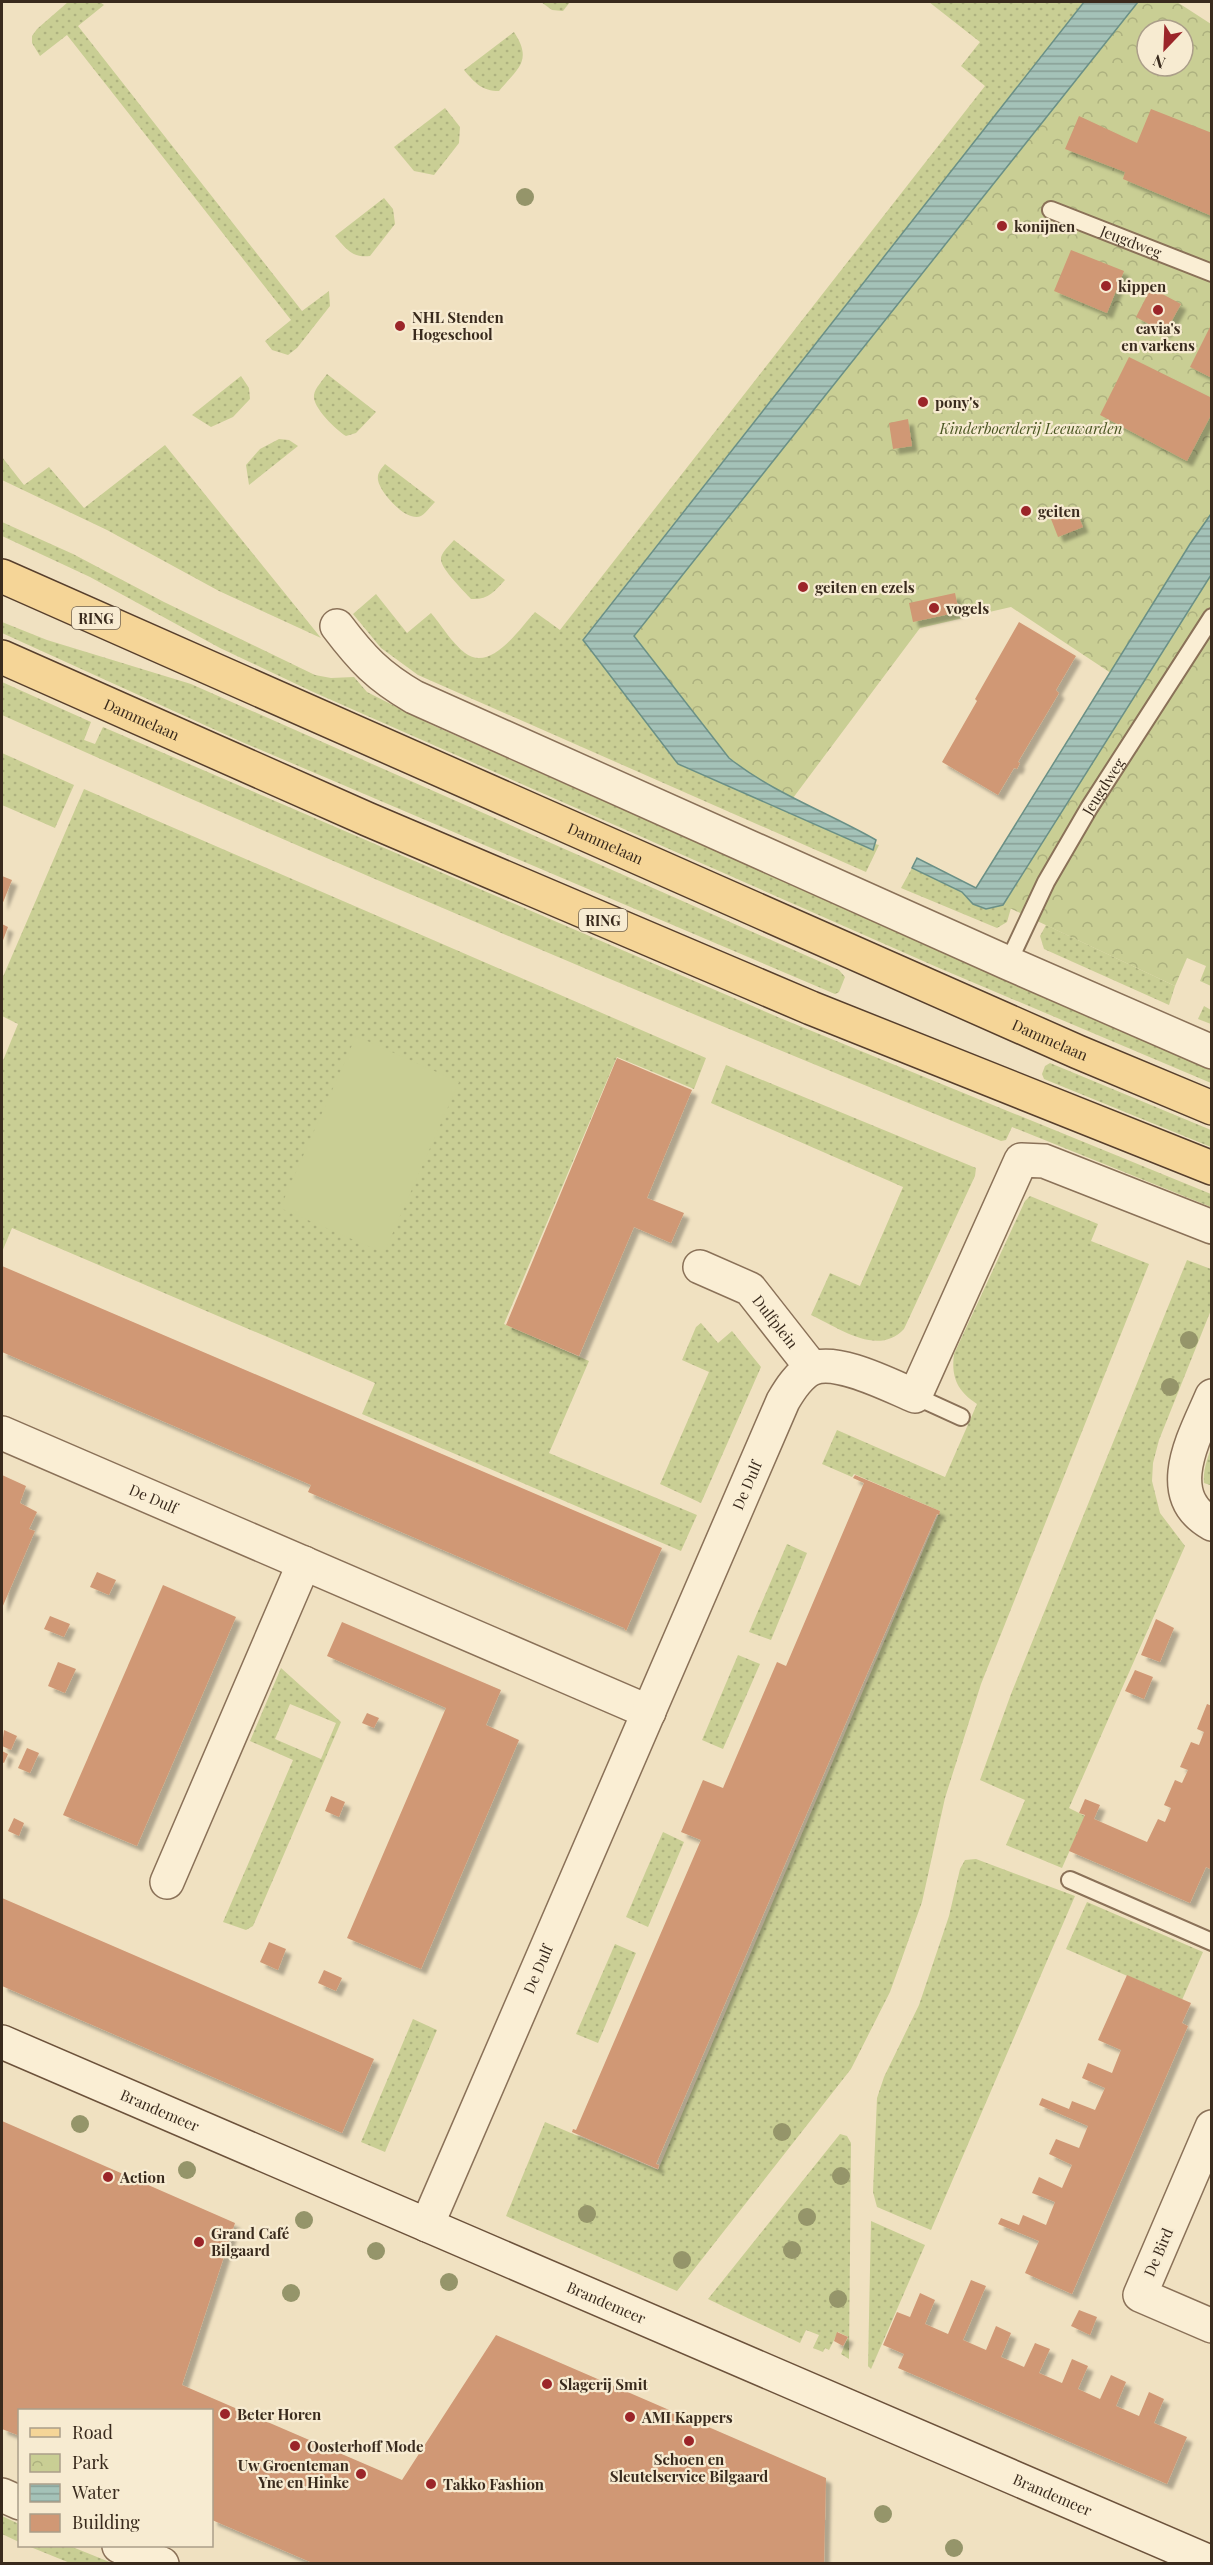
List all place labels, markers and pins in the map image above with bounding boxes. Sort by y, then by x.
place label: konijnen [1014,216,1076,236]
marker: konijnen [995,219,1009,233]
place label: kippen [1118,276,1167,296]
marker: kippen [1099,279,1113,293]
marker: cavia's en varkens [1151,303,1165,317]
place label: NHL Stenden Hogeschool [412,307,504,344]
place label: cavia's en varkens [1121,318,1195,355]
marker: NHL Stenden Hogeschool [393,319,407,333]
place label: pony's [935,392,979,412]
marker: pony's [916,395,930,409]
place label: geiten [1038,501,1081,521]
marker: geiten [1019,504,1033,518]
place label: geiten en ezels [815,577,915,597]
marker: geiten en ezels [796,580,810,594]
place label: vogels [945,598,989,618]
marker: vogels [927,601,941,615]
place label: Action [119,2167,166,2187]
marker: Action [101,2170,115,2184]
place label: Grand Café Bilgaard [211,2223,290,2260]
marker: Grand Café Bilgaard [192,2235,206,2249]
place label: Slagerij Smit [559,2374,648,2394]
marker: Slagerij Smit [540,2377,554,2391]
place label: Beter Horen [237,2404,322,2424]
marker: Beter Horen [218,2407,232,2421]
place label: AMI Kappers [641,2407,733,2427]
marker: AMI Kappers [623,2410,637,2424]
marker: Schoen en Sleutelservice Bilgaard [682,2434,696,2448]
place label: Oosterhoff Mode [307,2436,424,2456]
marker: Oosterhoff Mode [288,2439,302,2453]
place label: Schoen en Sleutelservice Bilgaard [610,2449,768,2486]
place label: Uw Groenteman Yne en Hinke [238,2455,350,2492]
marker: Uw Groenteman Yne en Hinke [354,2467,368,2481]
place label: Takko Fashion [443,2474,545,2494]
marker: Takko Fashion [424,2477,438,2491]

